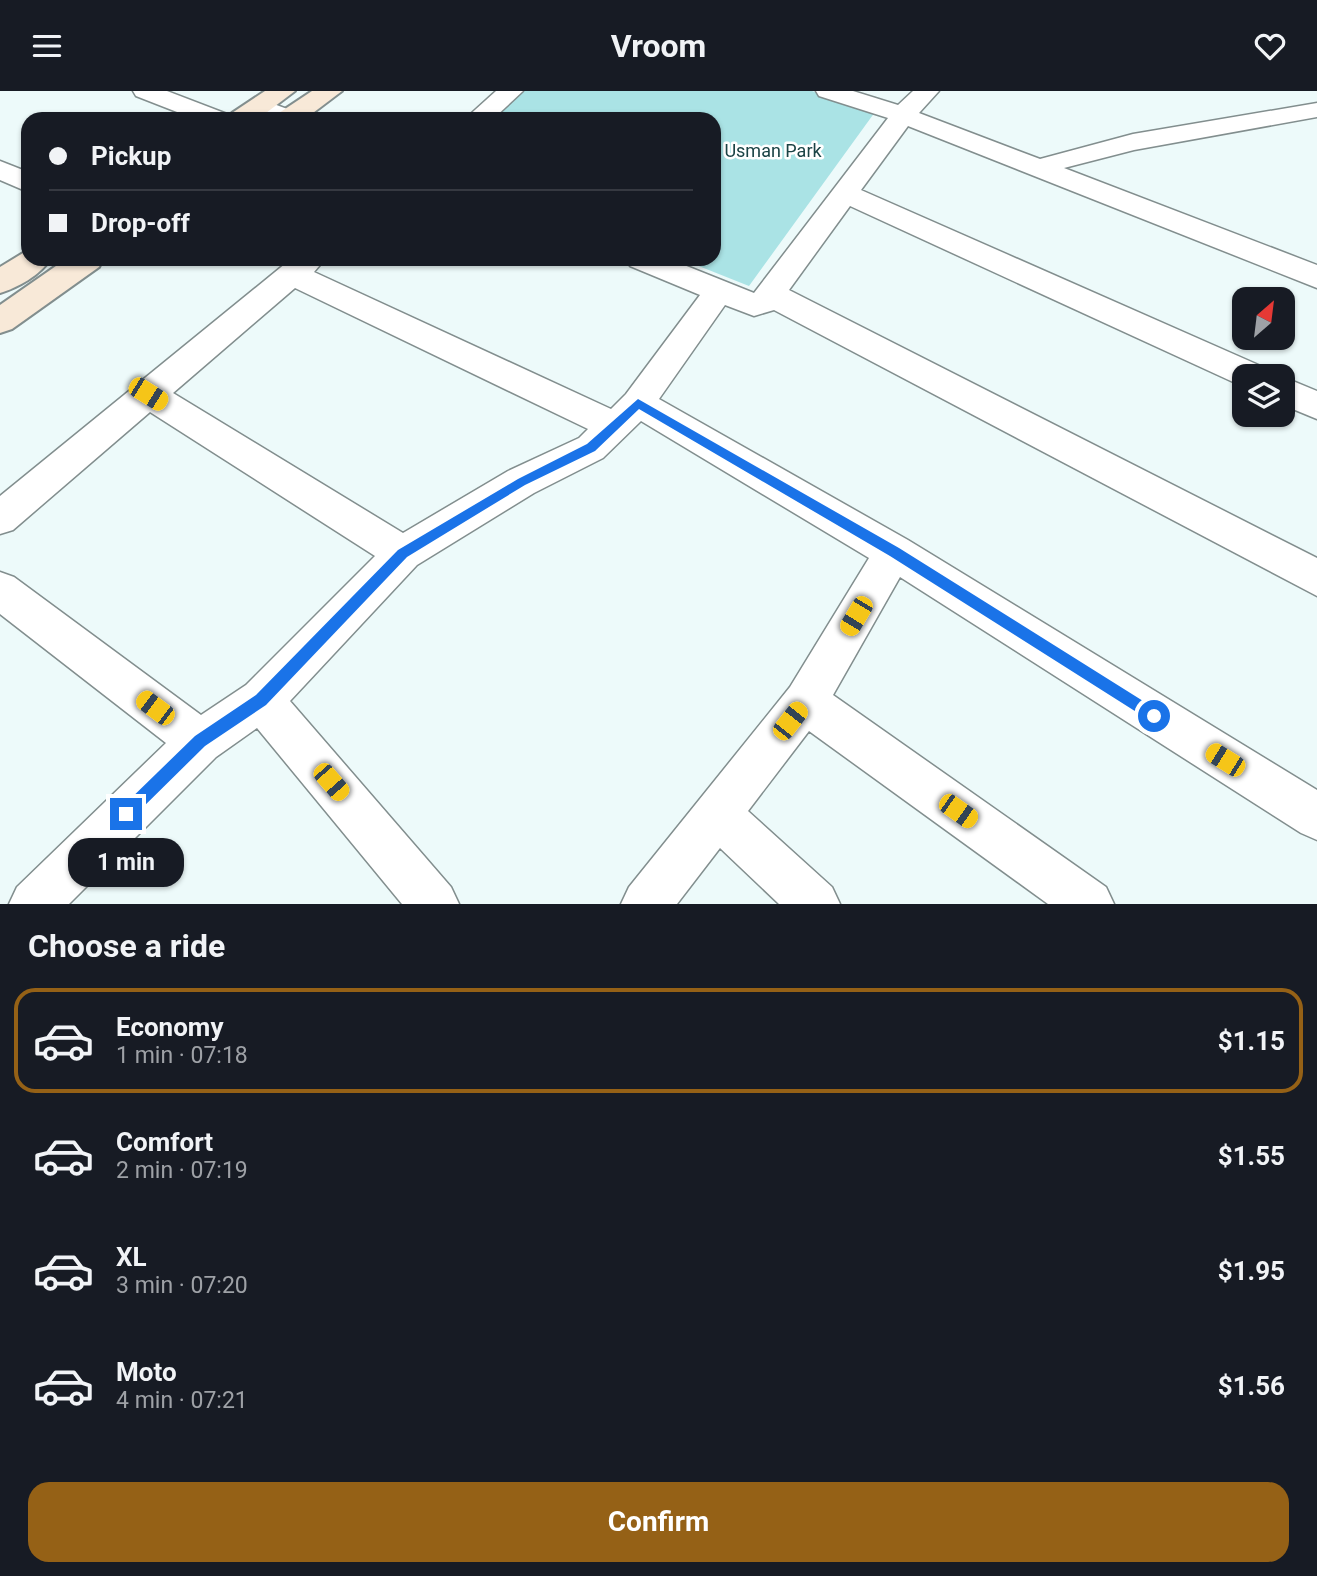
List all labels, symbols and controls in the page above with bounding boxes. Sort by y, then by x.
icon: menu [28,27,66,65]
text: Vroom [611,27,706,65]
icon: heart [1251,27,1289,65]
park label: Usman Park [724,140,822,161]
text: Pickup [91,141,171,171]
text: Drop-off [91,208,190,238]
north arrow [1232,287,1295,350]
map controls [1232,287,1295,427]
button: layers [1232,364,1295,427]
car [125,374,172,414]
car [837,593,876,639]
car [132,687,179,729]
car [769,698,812,744]
route start [1138,700,1170,732]
car [1202,740,1249,780]
car [310,759,353,805]
car [935,790,982,832]
route end [110,798,142,830]
callout: 1 min [68,839,184,887]
text: 1 min [97,849,155,876]
text: Choose a ride [28,927,225,965]
icon: car [32,1009,95,1072]
text: Economy [116,1012,223,1042]
text: $1.15 [1218,1026,1285,1056]
text: 1 min · 07:18 [116,1042,248,1069]
icon: car [32,1124,95,1187]
text: Comfort [116,1127,213,1157]
text: $1.55 [1218,1141,1285,1171]
text: 2 min · 07:19 [116,1157,248,1184]
icon: car [32,1239,95,1302]
text: XL [116,1242,147,1272]
text: $1.95 [1218,1256,1285,1286]
text: 3 min · 07:20 [116,1272,248,1299]
icon: car [32,1354,95,1417]
text: Moto [116,1357,177,1387]
text: $1.56 [1218,1371,1285,1401]
text: 4 min · 07:21 [116,1387,248,1414]
button: Confirm [28,1482,1289,1562]

